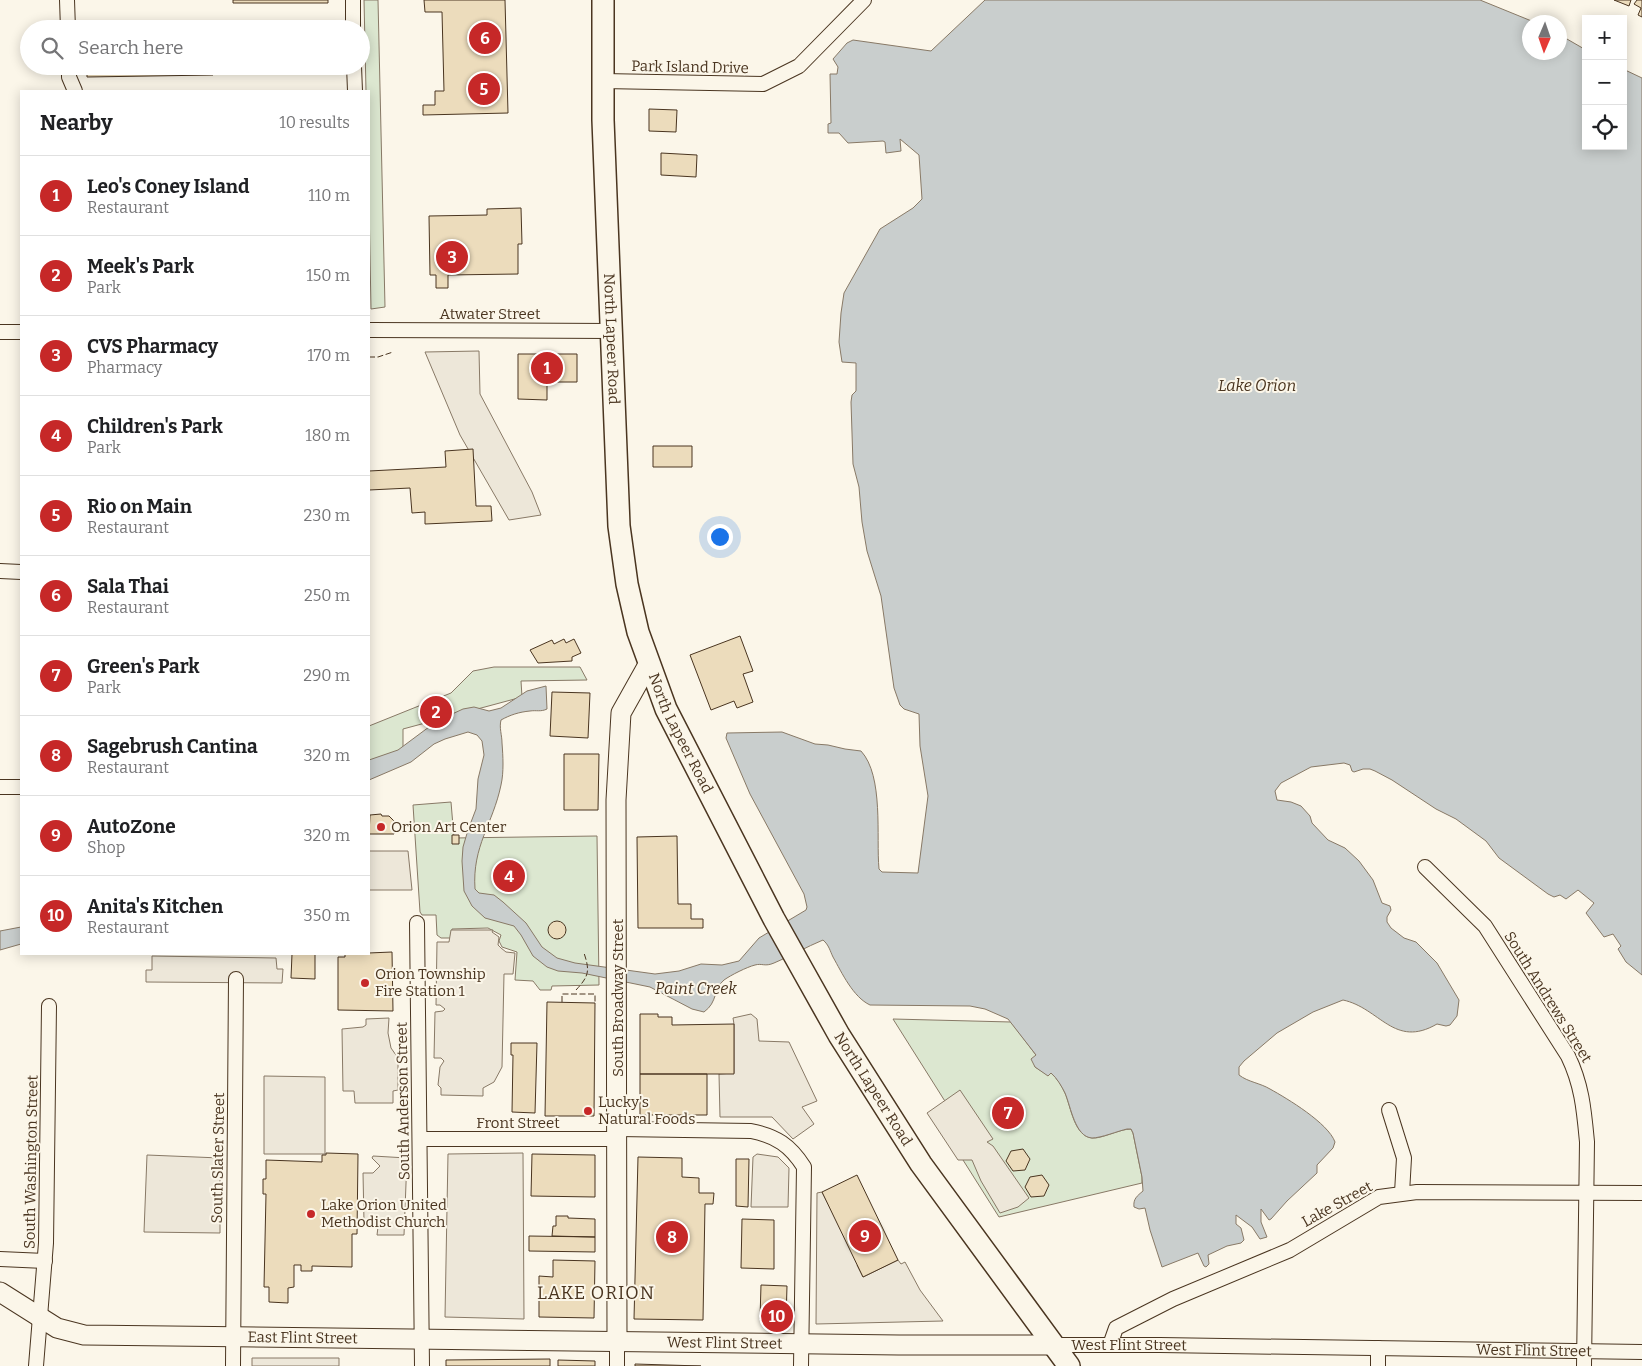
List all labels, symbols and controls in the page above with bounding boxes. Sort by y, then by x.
north arrow [1522,15,1567,60]
map controls [1582,15,1627,150]
button: + [1582,15,1627,60]
pin: 6 [469,19,501,57]
search box [20,20,370,75]
icon: search [38,34,66,62]
text: Search here [78,36,183,59]
street label: Park Island Drive [631,57,749,77]
button: − [1582,60,1627,105]
pin: 5 [468,70,500,108]
button: locate [1582,105,1627,150]
text: Nearby [40,110,113,136]
text: 10 results [279,113,350,132]
text: Leo's Coney Island [87,175,250,198]
text: 1 [53,186,59,205]
text: 110 m [308,186,350,205]
text: Restaurant [87,198,169,217]
pin: 3 [436,238,468,276]
text: Meek's Park [87,255,194,278]
text: 2 [51,266,61,285]
text: 150 m [306,266,350,285]
street label: North Lapeer Road [600,273,623,405]
text: Park [87,278,121,297]
street label: Atwater Street [440,305,541,323]
text: CVS Pharmacy [87,335,218,358]
text: 3 [51,346,61,365]
text: 170 m [307,346,350,365]
pin: 1 [531,349,563,387]
text: Pharmacy [87,358,162,377]
water label: Lake Orion [1218,376,1296,395]
text: Children's Park [87,415,223,438]
text: 4 [51,426,61,445]
text: 180 m [305,426,350,445]
text: Park [87,438,121,457]
text: Rio on Main [87,495,192,518]
text: 5 [52,506,60,525]
text: 230 m [303,506,350,525]
text: Restaurant [87,518,169,537]
your location [707,524,733,550]
text: Sala Thai [87,575,169,598]
text: 6 [51,586,61,605]
text: 250 m [304,586,350,605]
text: Restaurant [87,598,169,617]
text: Green's Park [87,655,200,678]
text: 7 [52,666,60,685]
text: 290 m [303,666,350,685]
street label: North Lapeer Road [645,671,717,796]
text: Park [87,678,121,697]
pin: 2 [420,693,452,731]
text: Sagebrush Cantina [87,735,258,758]
text: 8 [51,746,61,765]
text: 320 m [303,746,350,765]
text: Restaurant [87,758,169,777]
text: AutoZone [87,815,176,838]
place label: Orion Art Center [391,818,507,836]
marker: Orion Art Center [375,821,387,833]
text: 9 [51,826,61,845]
text: 320 m [303,826,350,845]
text: Shop [87,838,125,857]
pin: 4 [493,857,525,895]
text: Anita's Kitchen [87,895,223,918]
text: 10 [47,906,65,925]
text: 350 m [304,906,350,925]
text: Restaurant [87,918,169,937]
street label: South Broadway Street [609,918,627,1077]
street label: South Andrews Street [1500,928,1596,1066]
place label: Orion Township Fire Station 1 [375,965,486,1000]
marker: Orion Township Fire Station 1 [359,977,371,989]
water label: Paint Creek [655,979,737,998]
street label: South Anderson Street [393,1021,413,1180]
street label: North Lapeer Road [830,1029,916,1149]
street label: South Washington Street [20,1074,42,1249]
street label: South Slater Street [208,1092,228,1224]
place label: Lucky's Natural Foods [598,1093,695,1128]
pin: 7 [992,1094,1024,1132]
marker: Lucky's Natural Foods [582,1105,594,1117]
street label: Front Street [476,1114,560,1132]
street label: Lake Street [1299,1177,1376,1231]
place label: Lake Orion United Methodist Church [321,1196,447,1231]
marker: Lake Orion United Methodist Church [305,1208,317,1220]
pin: 9 [849,1217,881,1255]
pin: 8 [656,1218,688,1256]
district label: LAKE ORION [537,1282,655,1304]
pin: 10 [761,1297,793,1335]
street label: East Flint Street [247,1328,358,1347]
street label: West Flint Street [667,1333,783,1353]
street label: West Flint Street [1071,1336,1187,1354]
street label: West Flint Street [1476,1341,1592,1360]

